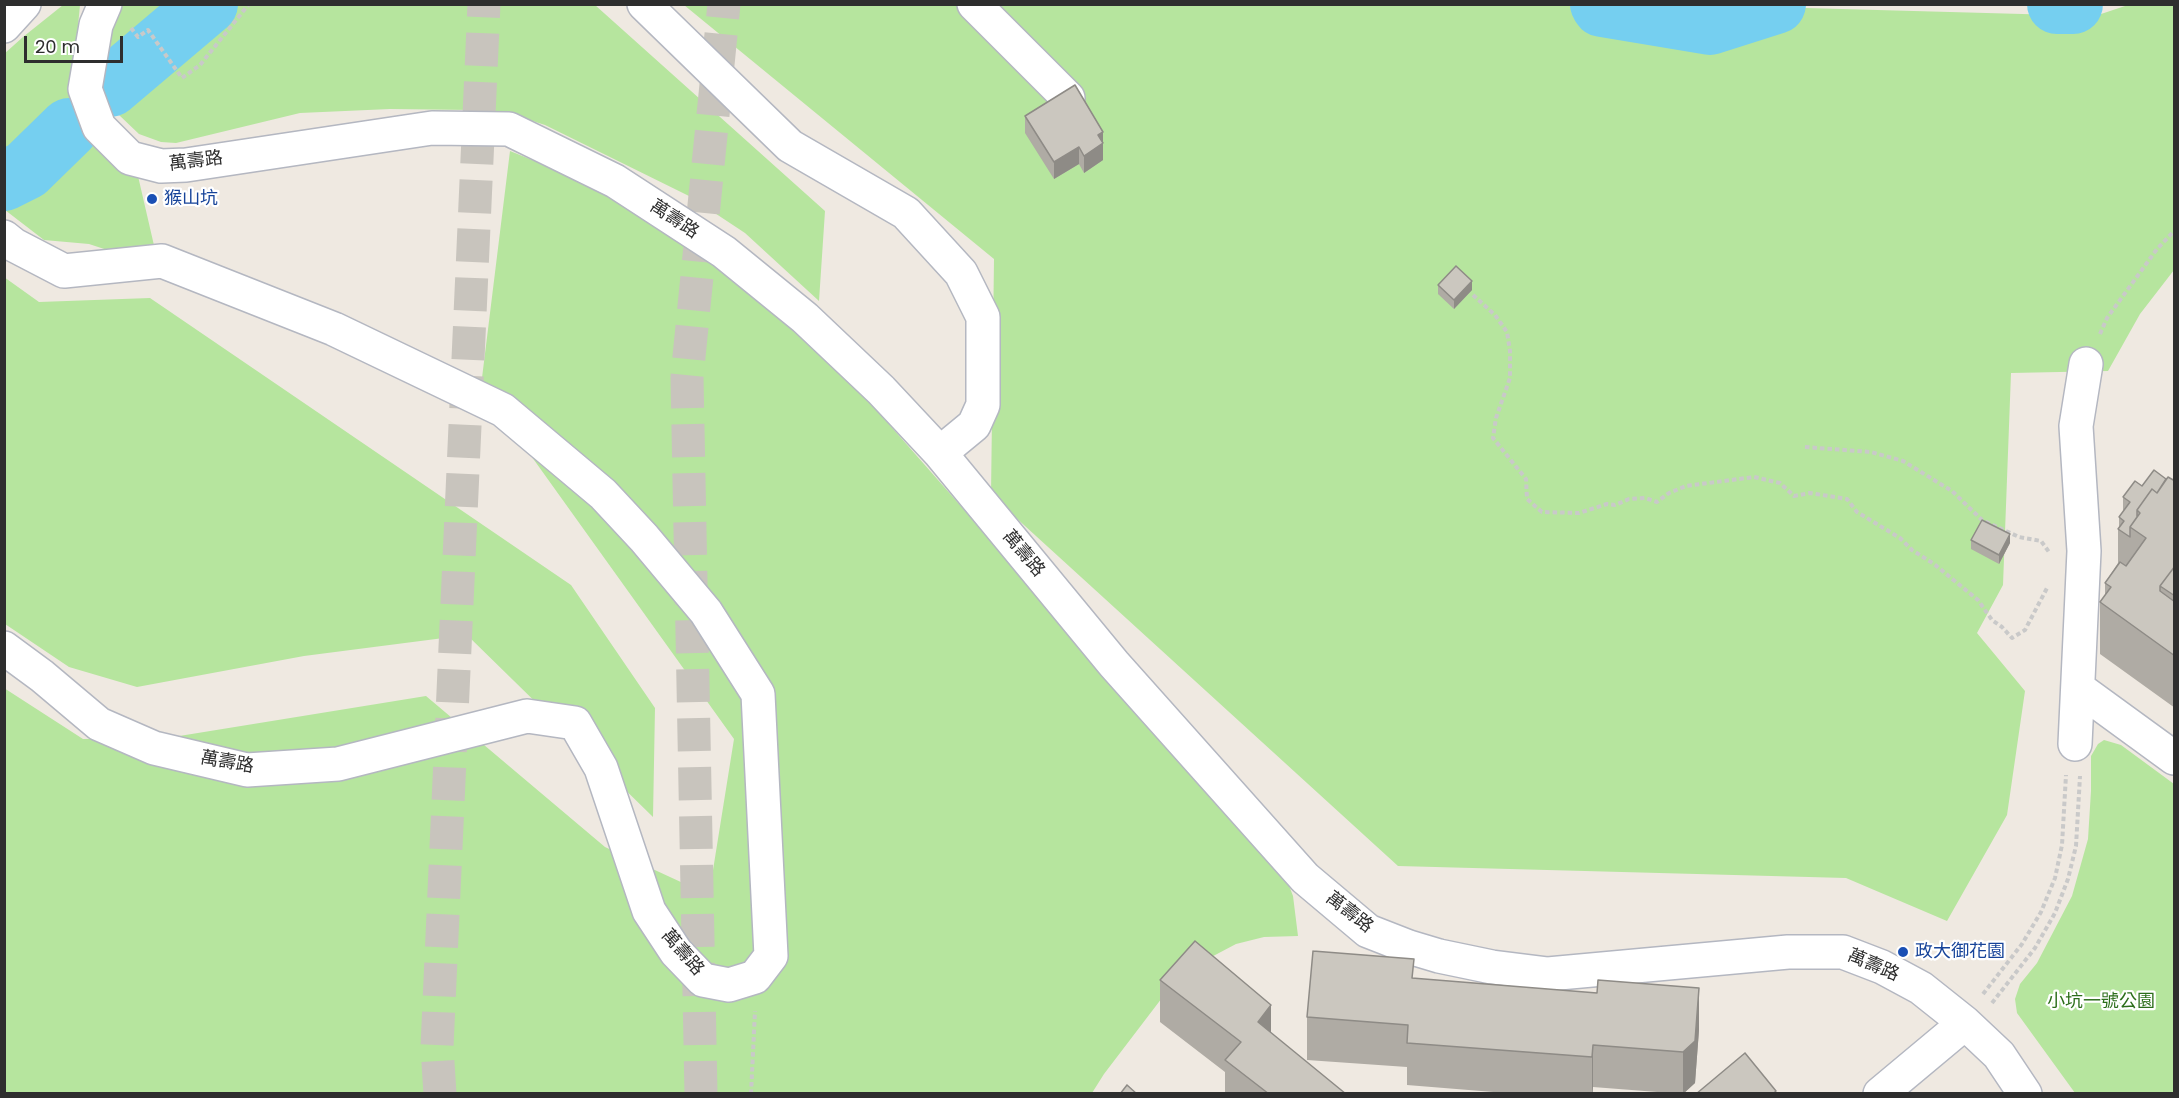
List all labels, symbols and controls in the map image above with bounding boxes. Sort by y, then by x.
scale bar [27,24,126,62]
text: 20 m [35,34,80,59]
street label: 萬壽路 [168,148,224,176]
place label: 猴山坑 [164,188,218,210]
marker: 猴山坑 [145,192,159,206]
street label: 萬壽路 [645,196,703,244]
street label: 萬壽路 [997,526,1049,582]
street label: 萬壽路 [199,748,255,778]
street label: 萬壽路 [1321,888,1377,938]
street label: 萬壽路 [656,926,708,980]
place label: 政大御花園 [1915,941,2005,963]
marker: 政大御花園 [1896,945,1910,959]
street label: 萬壽路 [1844,946,1902,986]
park label: 小坑一號公園 [2047,991,2155,1013]

